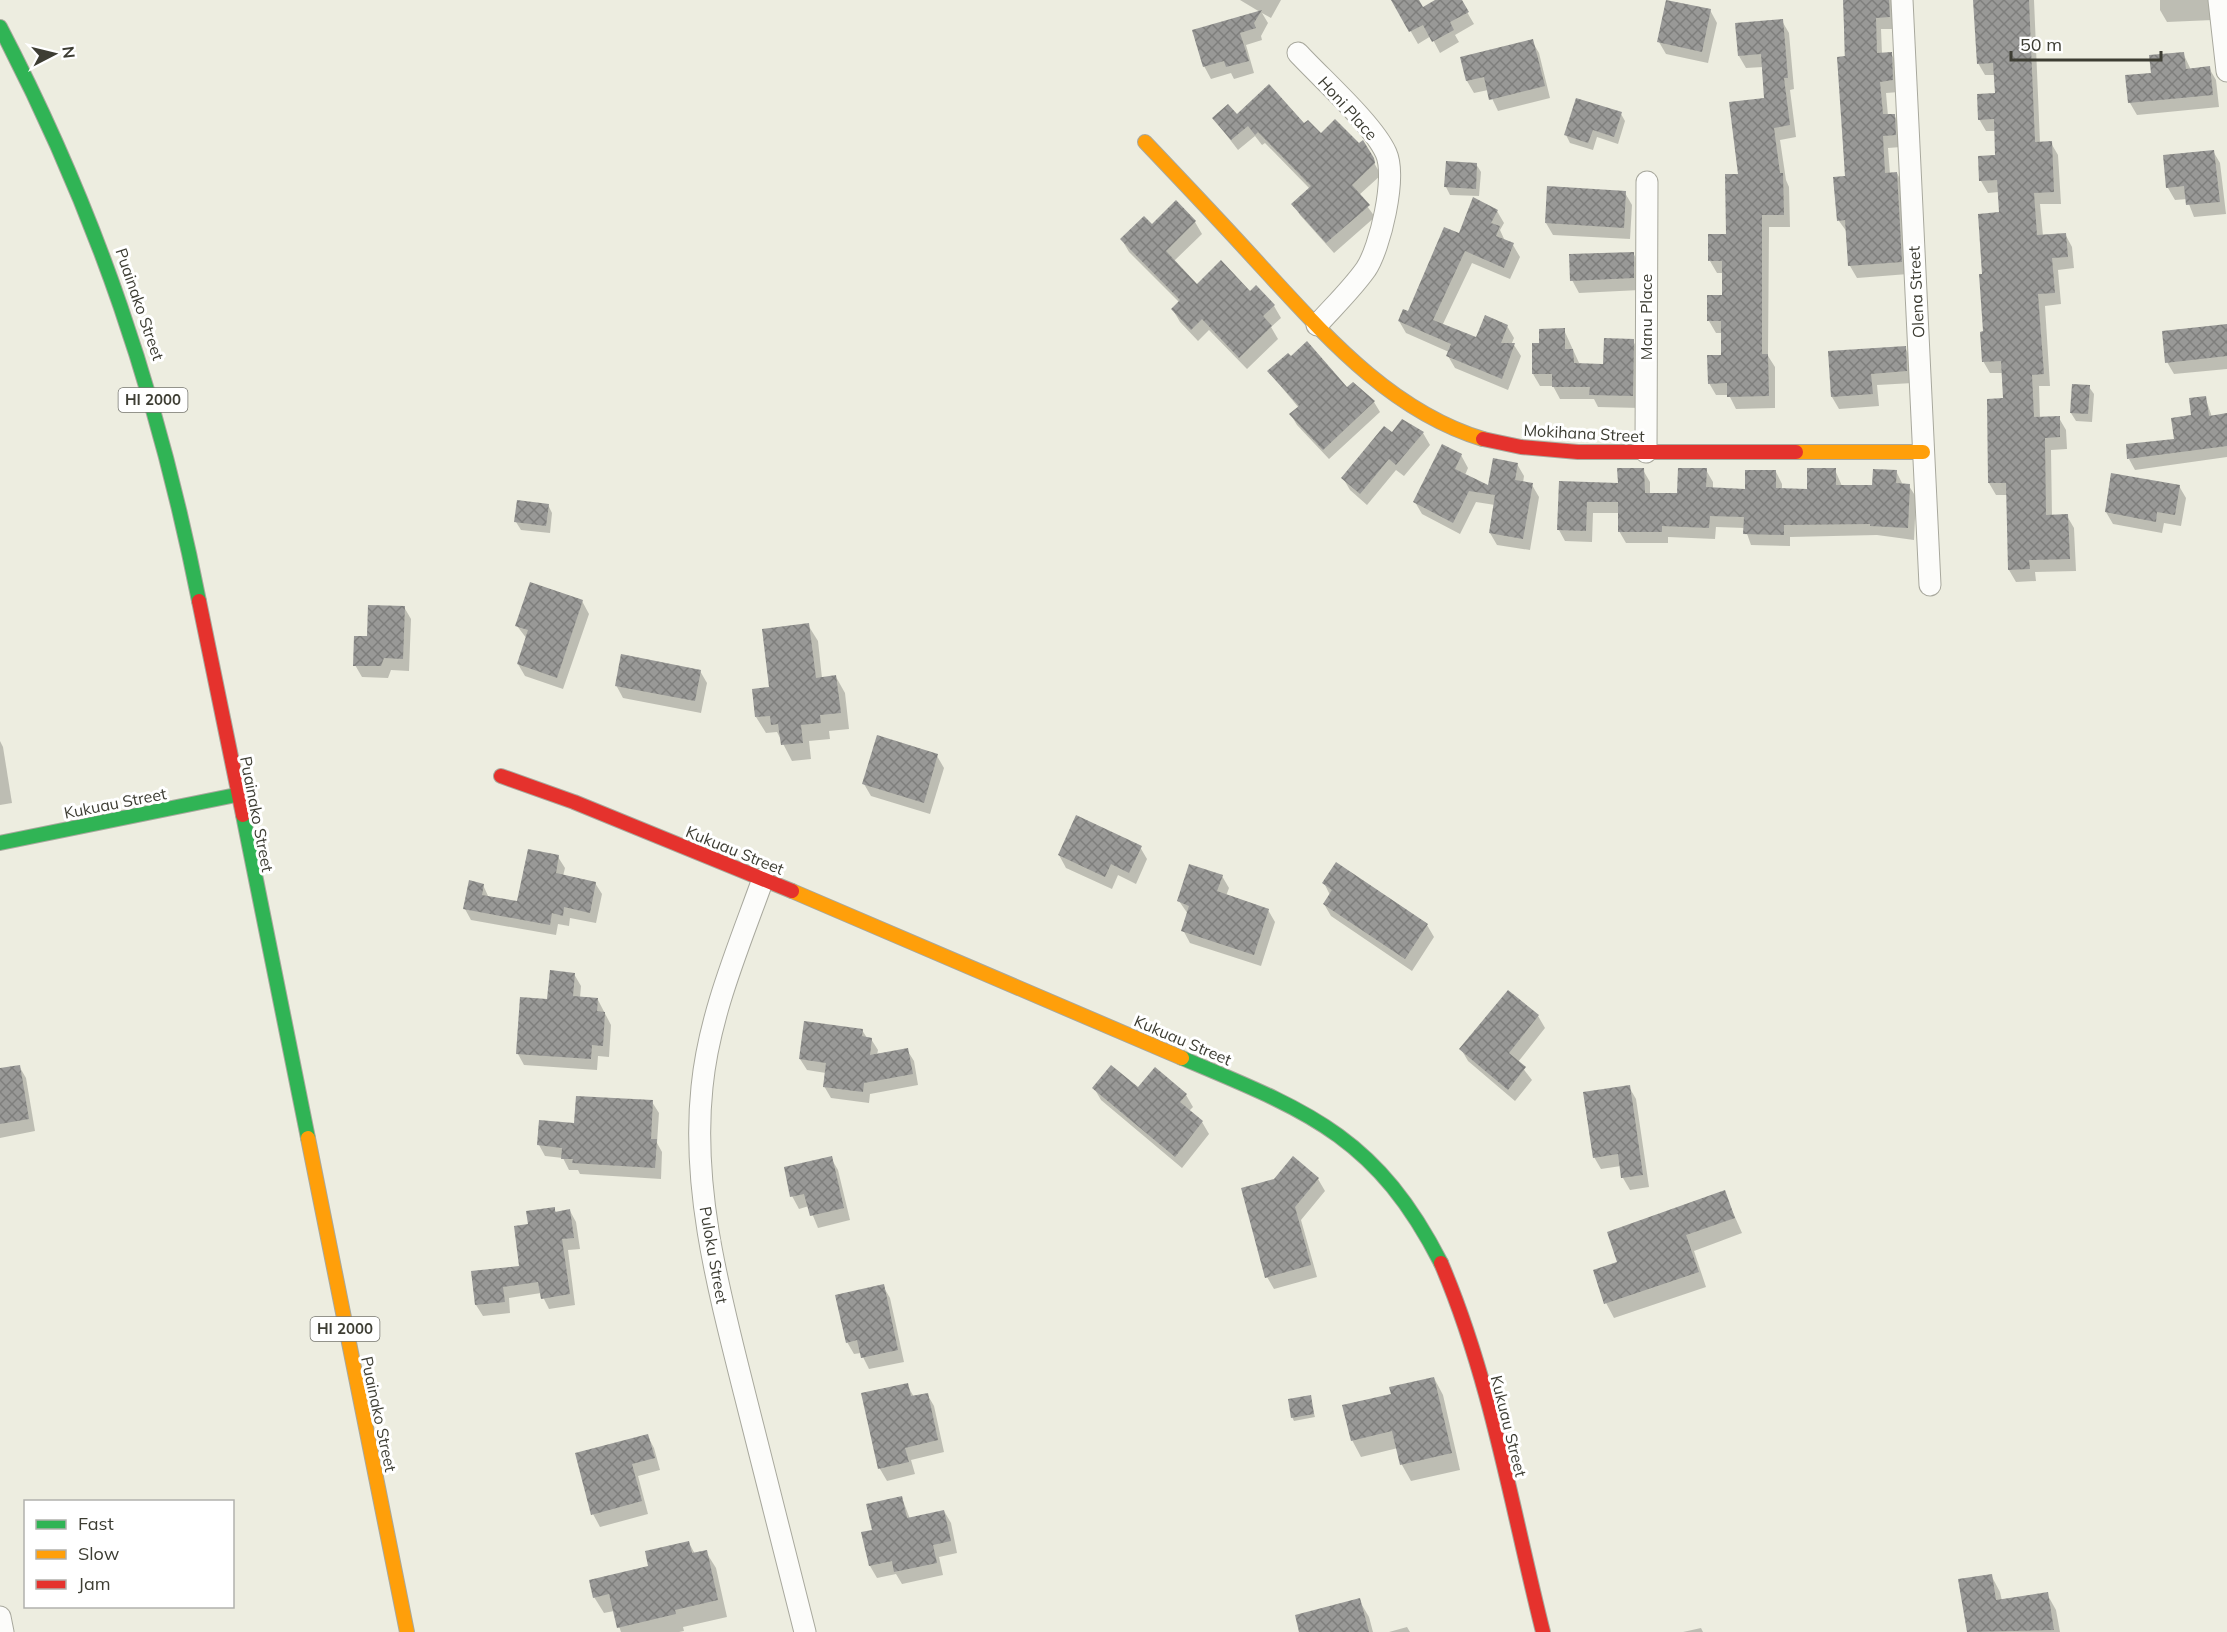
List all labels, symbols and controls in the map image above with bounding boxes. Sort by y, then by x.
north arrow [24,24,84,84]
scale bar [2011,24,2161,62]
text: 50 m [2020,33,2062,56]
text: N [58,45,80,59]
street label: Honi Place [1314,72,1382,144]
street label: Puainako Street [111,245,169,363]
street label: Olena Street [1904,245,1928,339]
street label: Manu Place [1636,274,1656,360]
road number: HI 2000 [118,388,188,412]
street label: Mokihana Street [1523,420,1645,446]
street label: Puainako Street [236,754,278,874]
street label: Kukuau Street [62,783,168,823]
street label: Kukuau Street [683,821,787,879]
street label: Kukuau Street [1131,1010,1235,1070]
street label: Puloku Street [696,1205,732,1306]
road number: HI 2000 [310,1317,380,1341]
street label: Puainako Street [357,1354,401,1474]
street label: Kukuau Street [1487,1373,1531,1479]
legend [24,1500,234,1608]
text: Fast [78,1512,114,1535]
text: Slow [78,1542,120,1565]
text: Jam [78,1572,111,1595]

